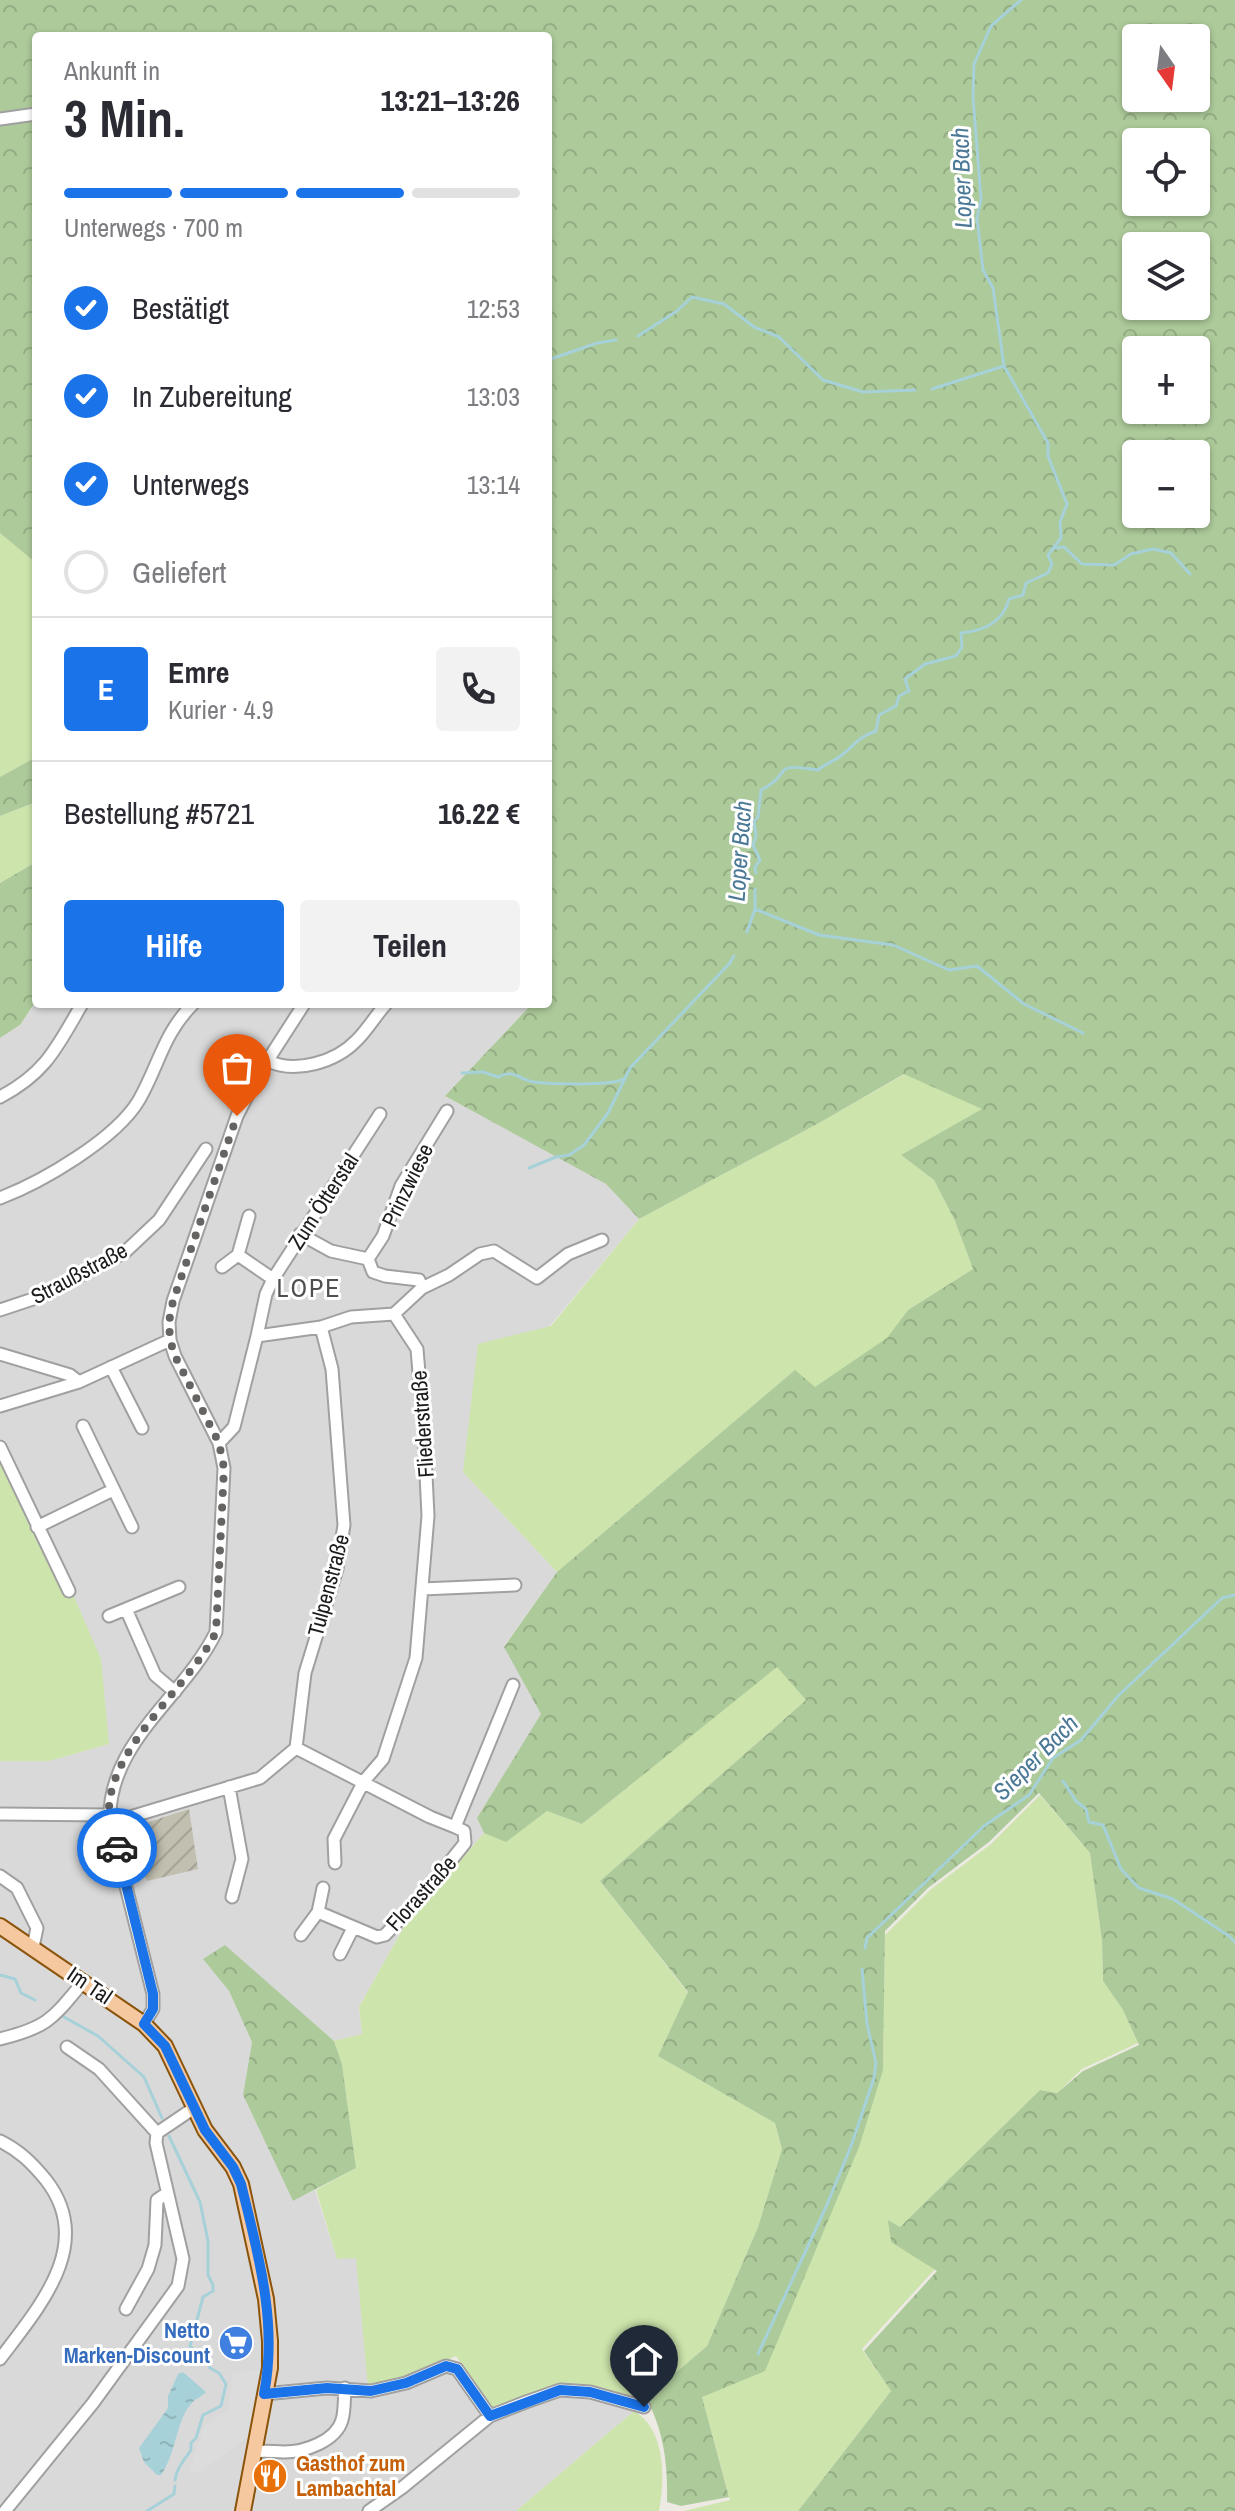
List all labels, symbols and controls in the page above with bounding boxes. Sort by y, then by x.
north arrow [1122,24,1210,112]
map controls [1122,24,1210,528]
text: Ankunft in [64,53,160,88]
text: 13:21–13:26 [381,80,520,120]
text: 3 Min. [64,83,185,153]
water label: Loper Bach [943,127,979,229]
button: locate [1122,128,1210,216]
text: Unterwegs · 700 m [64,210,243,245]
button: layers [1122,232,1210,320]
icon: check [64,286,108,330]
text: Bestätigt [132,288,229,328]
text: 12:53 [467,291,520,326]
button: + [1122,336,1210,424]
icon: check [64,374,108,418]
text: In Zubereitung [132,376,292,416]
text: 13:03 [467,379,520,414]
button: − [1122,440,1210,528]
icon: check [64,462,108,506]
text: Unterwegs [132,464,250,504]
text: 13:14 [467,467,520,502]
text: Geliefert [132,552,226,592]
button: phone [436,647,520,731]
text: Emre [168,652,230,692]
text: E [98,669,114,709]
text: Kurier · 4.9 [168,692,273,727]
text: Bestellung #5721 [64,793,254,833]
text: 16.22 € [438,793,520,833]
water label: Loper Bach [720,800,758,902]
button: Hilfe [64,900,284,992]
button: Teilen [300,900,520,992]
pin [203,1034,271,1116]
icon: bag [215,1046,259,1090]
street label: Prinzwiese [374,1138,440,1232]
street label: Zum Ötterstal [281,1147,365,1255]
street label: Straußstraße [25,1235,133,1311]
district label: LOPE [277,1270,341,1305]
street label: Fliederstraße [403,1369,441,1479]
street label: Tulpenstraße [300,1531,356,1639]
water label: Sieper Bach [985,1707,1085,1807]
courier [77,1808,157,1888]
icon: car [95,1826,139,1870]
street label: Florastraße [379,1849,463,1937]
street label: Im Tal [62,1959,118,2011]
place label: Netto Marken-Discount [64,2315,210,2370]
supermarket icon: Netto Marken-Discount [217,2324,255,2362]
pin [610,2325,678,2407]
icon: home [622,2337,666,2381]
place label: Gasthof zum Lambachtal [296,2448,405,2503]
restaurant icon: Gasthof zum Lambachtal [251,2457,289,2495]

